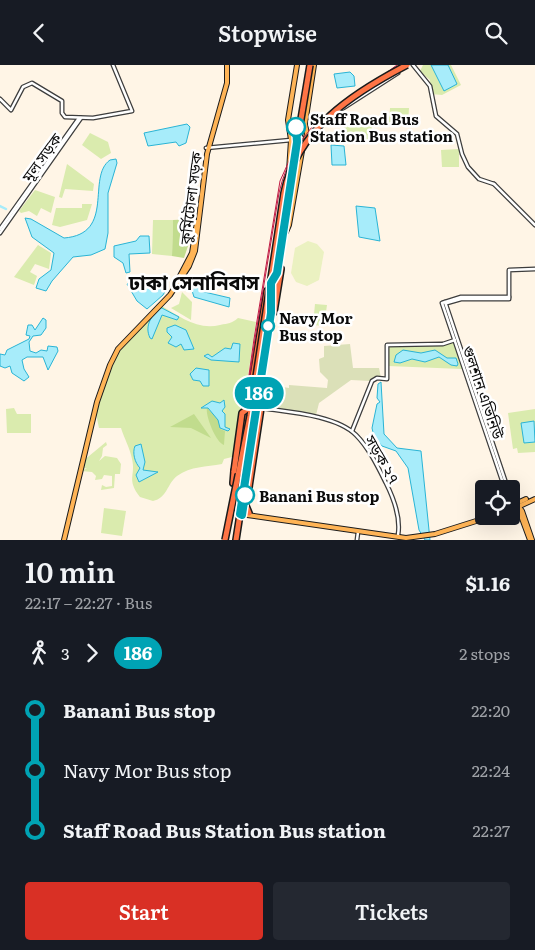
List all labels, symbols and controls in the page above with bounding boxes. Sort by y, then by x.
text: Stopwise [218,16,317,49]
icon: back [25,19,53,47]
icon: search [482,19,510,47]
place label: Staff Road Bus Station Bus station [310,107,454,147]
marker: Staff Road Bus Station Bus station [286,117,306,137]
street label: মূল সড়ক [15,127,67,187]
street label: কুর্মিটোলা সড়ক [173,150,207,247]
district label: ঢাকা সেনানিবাস [128,266,260,296]
place label: Navy Mor Bus stop [279,306,353,346]
marker: Navy Mor Bus stop [261,319,275,333]
street label: গুলশান এভিনিউ [457,342,511,442]
line badge: 186 [230,377,288,409]
text: 186 [245,379,273,406]
street label: সড়ক ২৭ [359,429,406,488]
map controls [475,480,520,525]
button: locate [475,480,520,525]
place label: Banani Bus stop [259,484,380,507]
marker: Banani Bus stop [235,485,255,505]
text: 10 min [25,550,115,592]
text: $1.16 [466,569,510,597]
text: 22:17 – 22:27 · Bus [25,590,152,614]
icon: walk [25,639,53,667]
icon: forward [78,639,106,667]
text: 186 [124,639,152,666]
text: 3 [61,641,70,665]
text: 2 stops [459,641,510,665]
text: Banani Bus stop [63,696,216,724]
text: 22:20 [471,698,510,722]
text: Navy Mor Bus stop [63,756,231,784]
text: 22:24 [472,758,510,782]
text: Staff Road Bus Station Bus station [63,816,386,844]
text: 22:27 [473,818,510,842]
button: Start [25,882,263,940]
button: Tickets [273,882,510,940]

